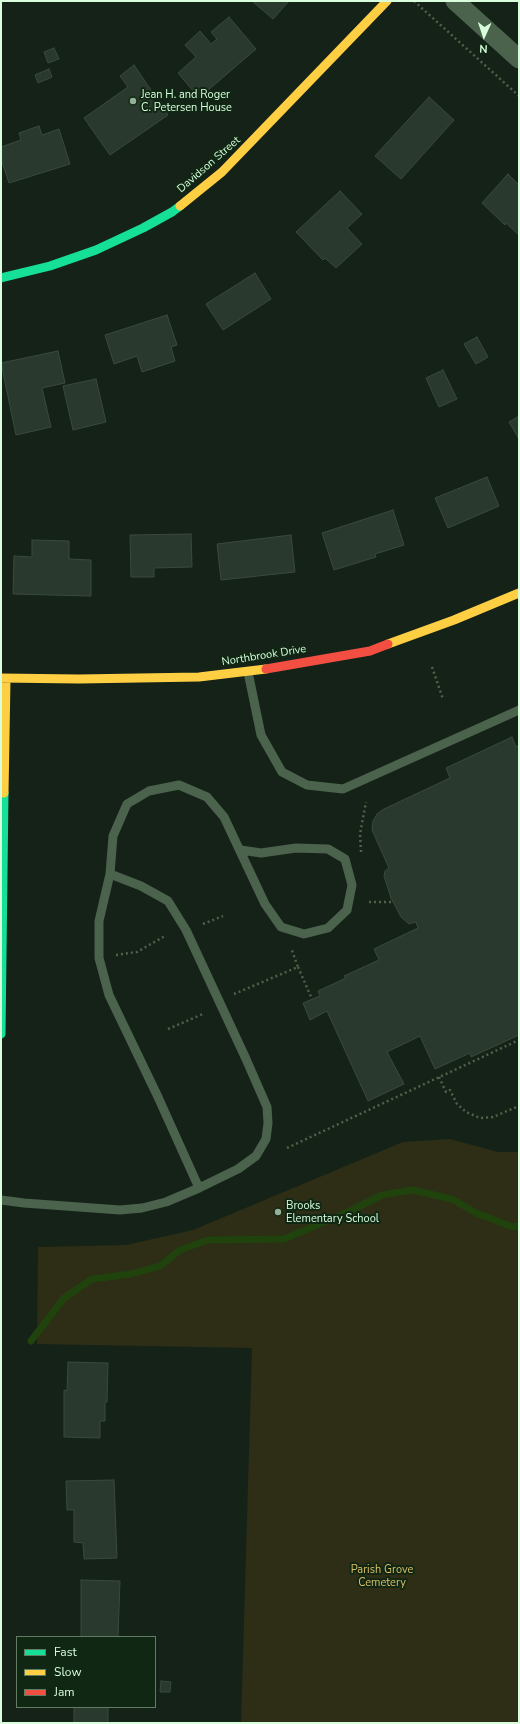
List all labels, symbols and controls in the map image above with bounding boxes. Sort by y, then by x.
north arrow [464,16,504,56]
text: N [479,41,488,56]
place label: Jean H. and Roger C. Petersen House [141,88,232,114]
marker: Jean H. and Roger C. Petersen House [128,96,138,106]
street label: Davidson Street [175,134,243,196]
street label: Northbrook Drive [221,643,307,669]
place label: Brooks Elementary School [286,1199,379,1225]
marker: Brooks Elementary School [273,1207,283,1217]
park label: Parish Grove Cemetery [351,1563,413,1589]
legend [16,1636,156,1708]
text: Fast [54,1644,77,1660]
text: Slow [54,1664,82,1680]
text: Jam [54,1684,75,1700]

